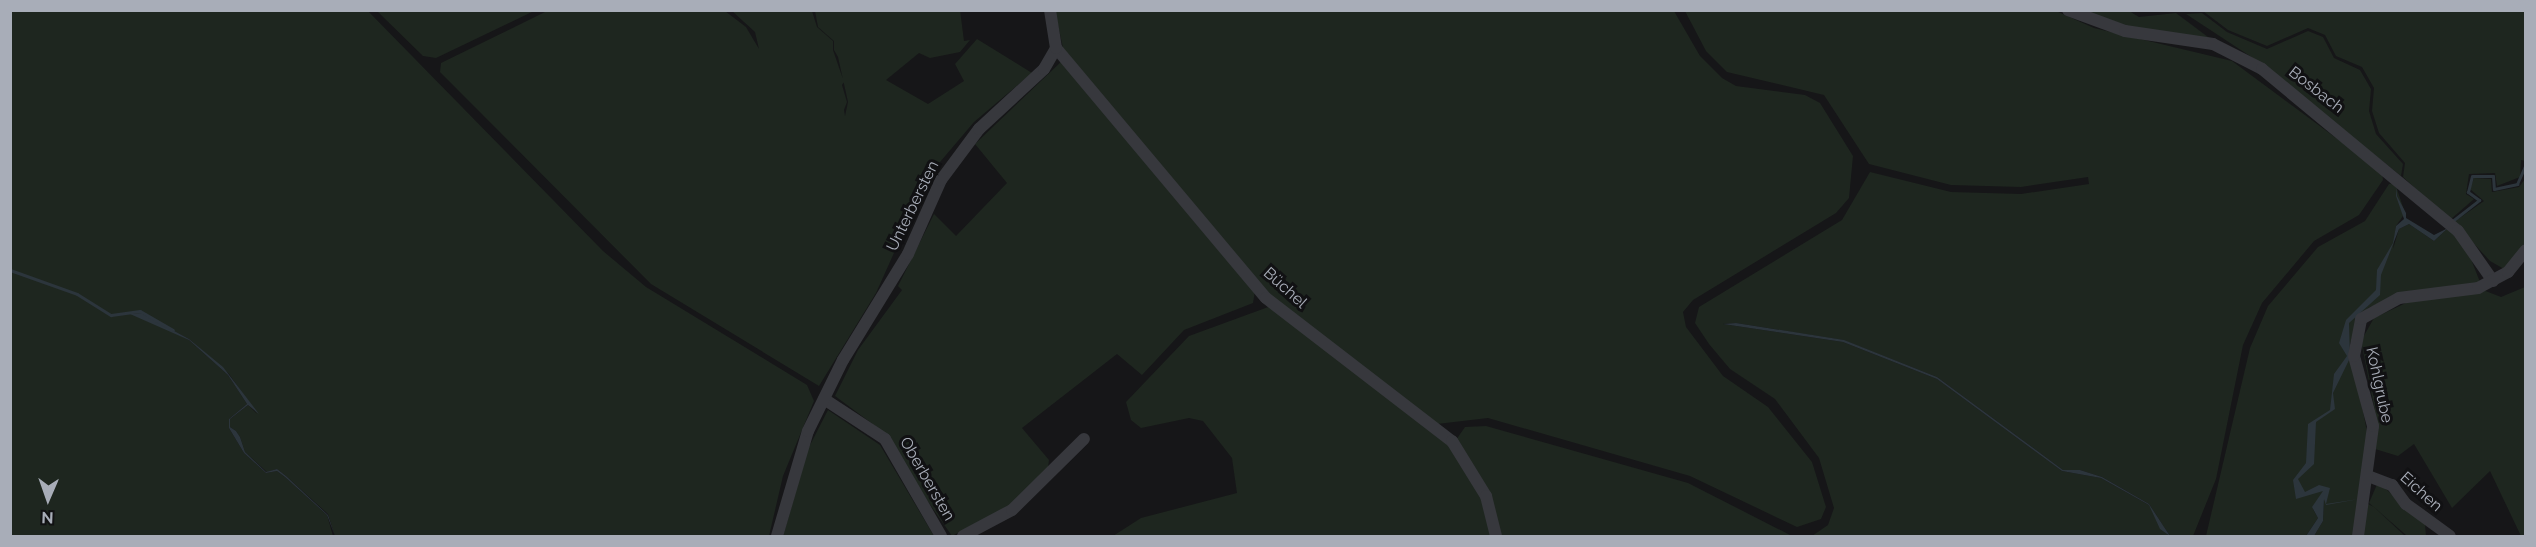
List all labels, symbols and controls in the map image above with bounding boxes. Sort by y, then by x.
street label: Bosbach [2285,63,2347,117]
street label: Unterbersten [883,158,943,254]
street label: Büchel [1259,263,1311,313]
street label: Kohlgrube [2362,345,2396,425]
street label: Oberbersten [895,434,959,524]
street label: Eichen [2396,468,2446,516]
north arrow [18,469,78,529]
text: N [41,508,54,527]

